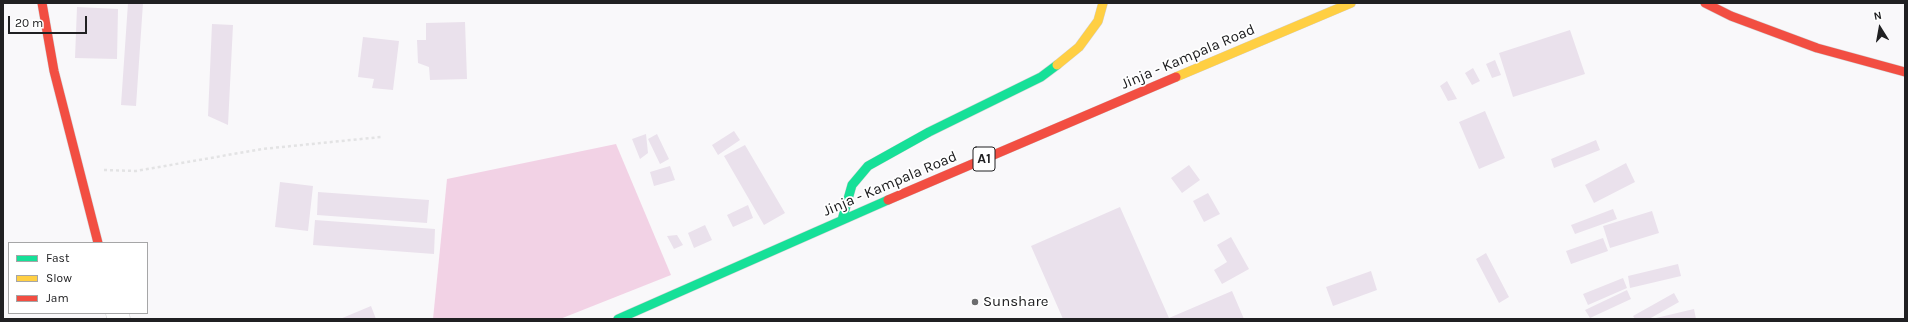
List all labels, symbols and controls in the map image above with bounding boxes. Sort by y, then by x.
scale bar [10,8,89,34]
north arrow [1860,8,1900,48]
text: N [1872,9,1883,23]
text: 20 m [15,16,43,30]
street label: Jinja - Kampala Road [1118,21,1258,93]
road number: A1 [973,147,995,171]
street label: Jinja - Kampala Road [820,148,960,220]
legend [8,242,148,314]
text: Fast [46,251,69,265]
text: Slow [46,271,72,285]
text: Jam [46,291,69,305]
place label: Sunshare [983,293,1049,311]
marker: Sunshare [970,297,980,307]

